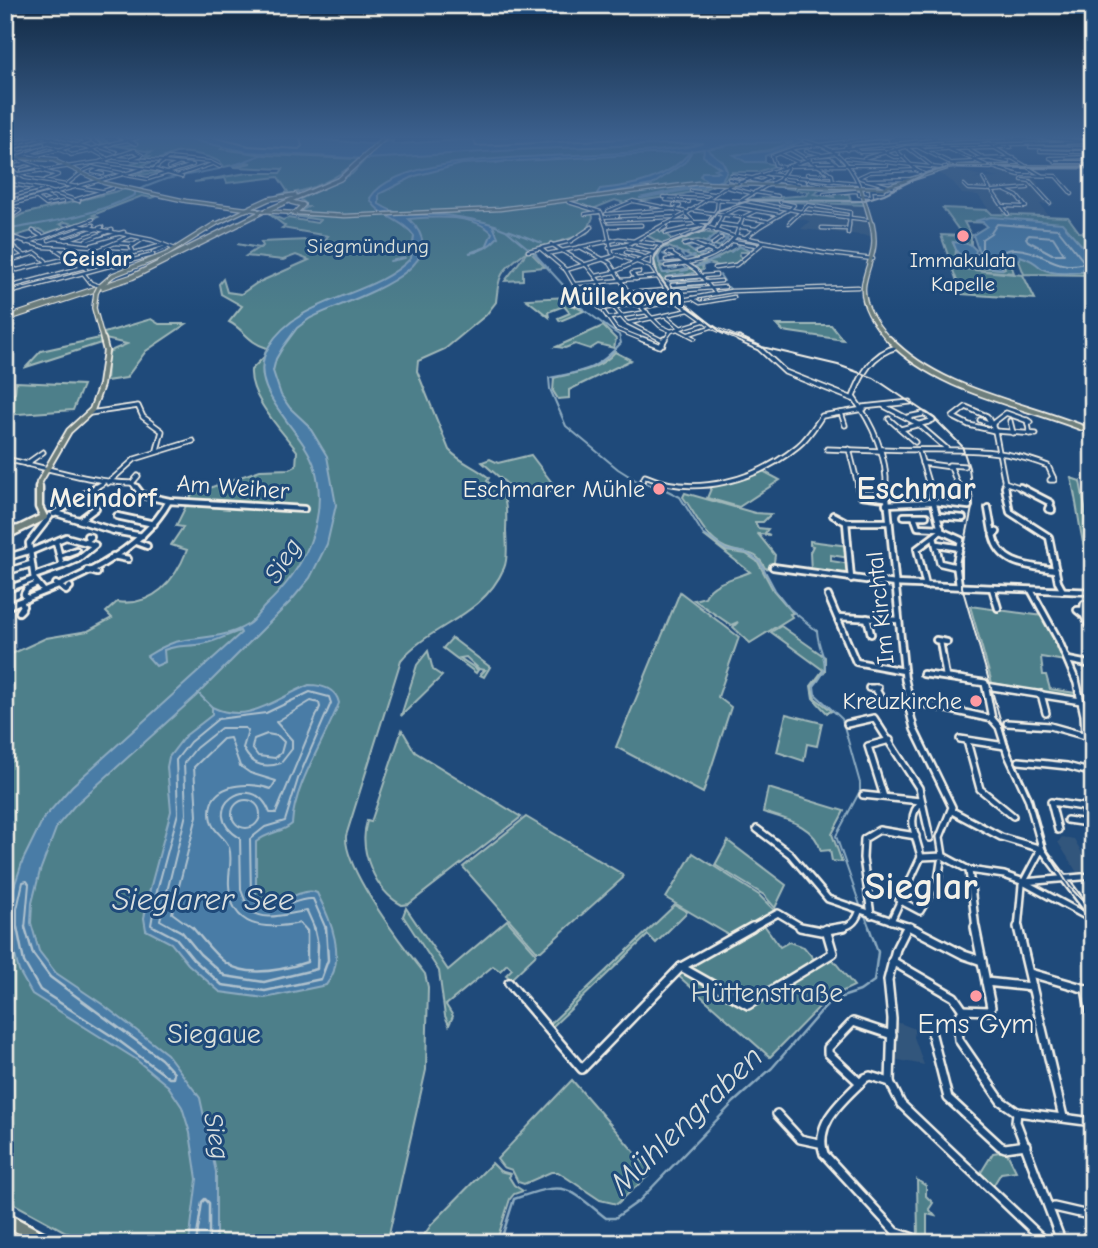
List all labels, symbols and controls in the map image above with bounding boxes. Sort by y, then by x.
marker: Immakulata Kapelle [955,228,971,244]
park label: Siegmündung [307,234,429,258]
district label: Geislar [62,245,132,272]
place label: Immakulata Kapelle [910,248,1016,296]
district label: Müllekoven [560,282,682,312]
street label: Am Weiher [176,469,291,505]
district label: Eschmar [856,470,976,507]
place label: Eschmarer Mühle [463,475,645,503]
marker: Eschmarer Mühle [651,481,667,497]
district label: Meindorf [49,482,158,514]
water label: Sieg [258,533,308,589]
street label: Im Kirchtal [860,550,900,666]
place label: Kreuzkirche [842,687,962,715]
marker: Kreuzkirche [968,693,984,709]
district label: Sieglar [864,865,978,909]
water label: Sieglarer See [112,881,294,918]
park label: Hüttenstraße [691,977,843,1009]
marker: Ems Gym [968,988,984,1004]
place label: Ems Gym [918,1008,1034,1040]
park label: Siegaue [167,1018,261,1050]
water label: Mühlengraben [601,1038,770,1203]
water label: Sieg [197,1110,235,1162]

